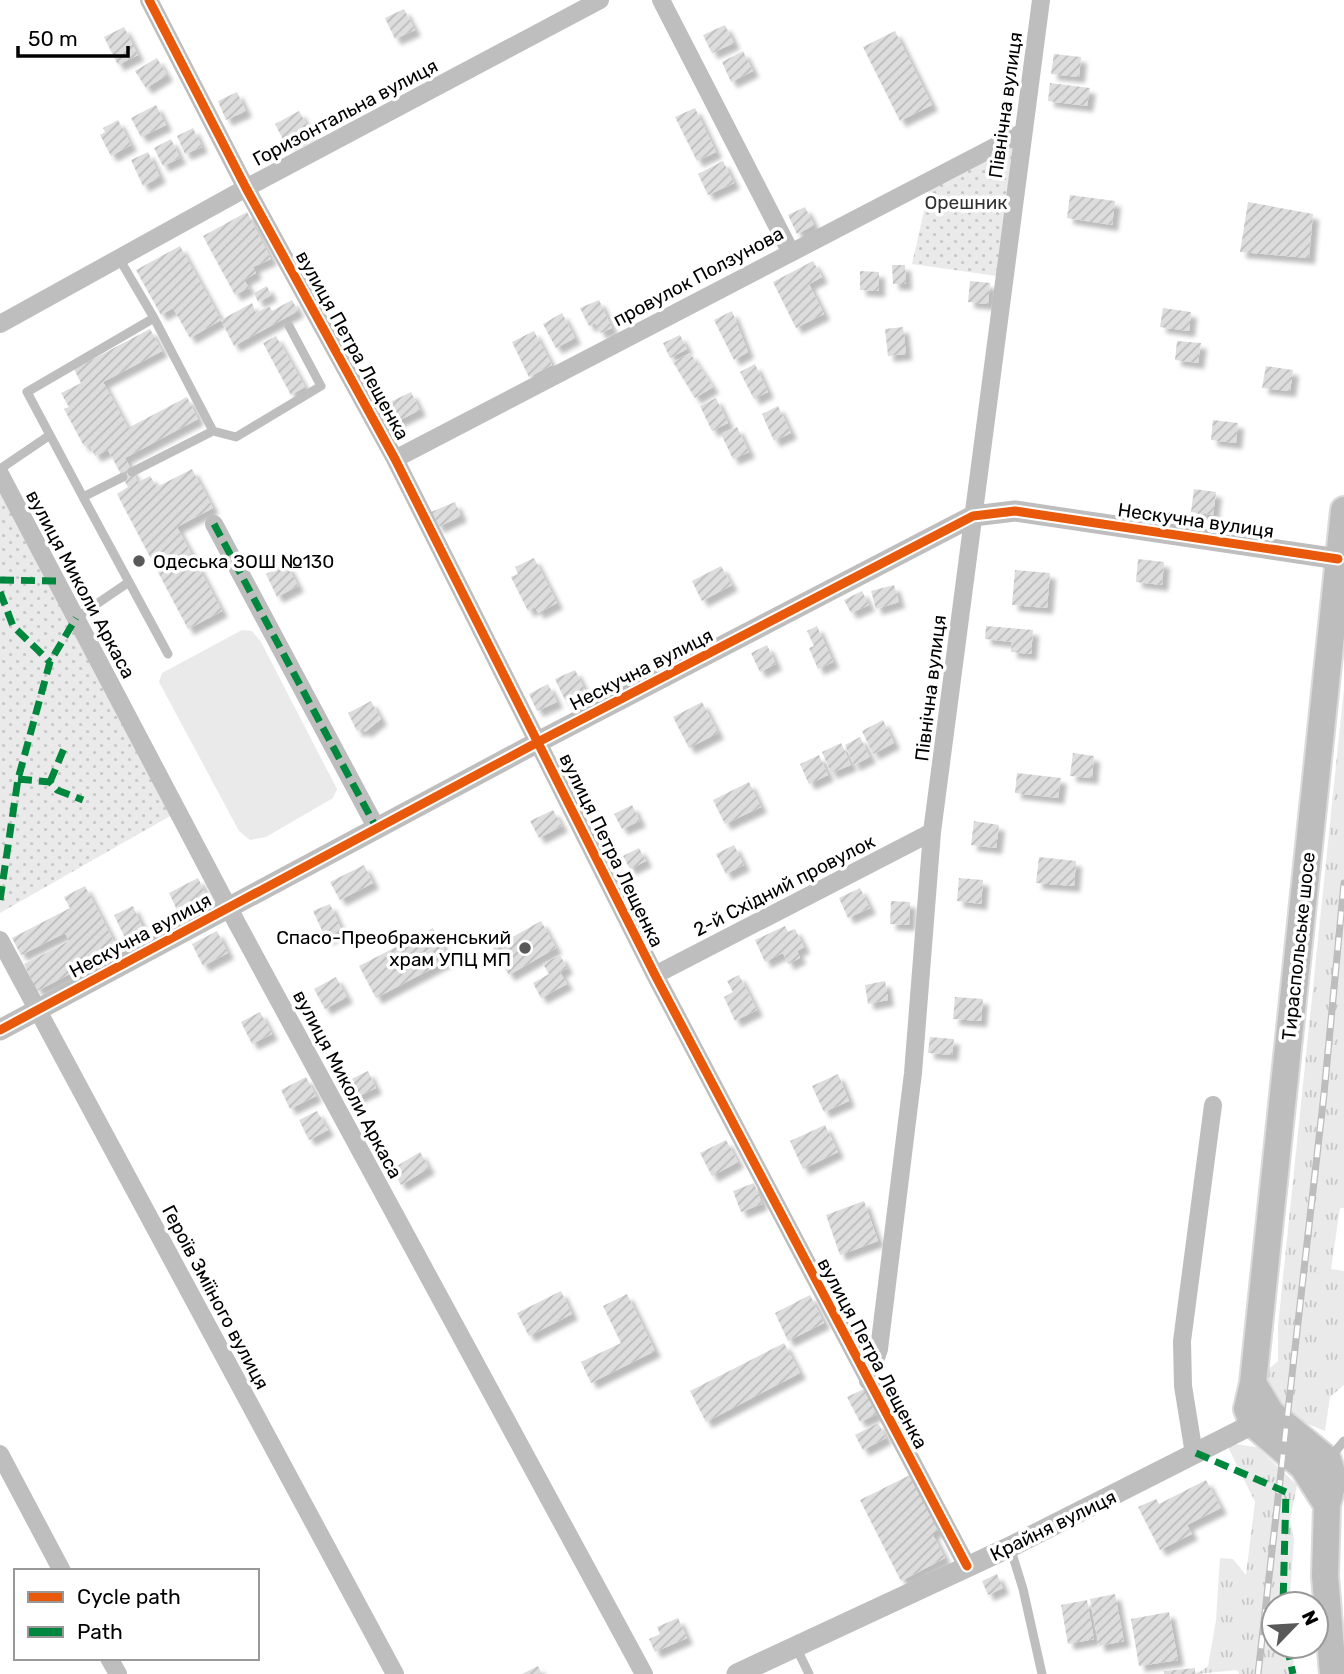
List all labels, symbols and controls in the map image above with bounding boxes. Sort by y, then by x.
scale bar [18,14,128,58]
text: 50 m [28,26,78,51]
street label: Північна вулиця [984,31,1027,180]
street label: Горизонтальна вулиця [249,54,442,171]
park label: Орешник [924,191,1008,214]
street label: провулок Ползунова [609,222,787,331]
street label: вулиця Петра Лещенка [291,247,414,444]
street label: вулиця Миколи Аркаса [21,486,140,682]
street label: Нескучна вулиця [1116,498,1276,543]
place label: Одеська ЗОШ №130 [153,550,334,573]
marker: Одеська ЗОШ №130 [131,553,147,569]
street label: Північна вулиця [910,614,951,763]
street label: Нескучна вулиця [566,623,717,715]
street label: вулиця Петра Лещенка [555,750,668,951]
street label: 2-й Східний провулок [690,830,879,941]
street label: Тираспольське шосе [1277,851,1320,1041]
street label: Нескучна вулиця [65,888,215,983]
place label: Спасо-Преображенський храм УПЦ МП [276,926,511,971]
marker: Спасо-Преображенський храм УПЦ МП [517,940,533,956]
street label: вулиця Миколи Аркаса [288,986,407,1182]
street label: Героїв Зміїного вулиця [157,1201,274,1393]
street label: вулиця Петра Лещенка [813,1254,933,1452]
street label: Крайня вулиця [986,1485,1120,1566]
legend [14,1569,259,1660]
text: Cycle path [77,1584,181,1609]
north arrow [1260,1590,1330,1660]
text: N [1297,1607,1323,1629]
text: Path [77,1619,123,1644]

